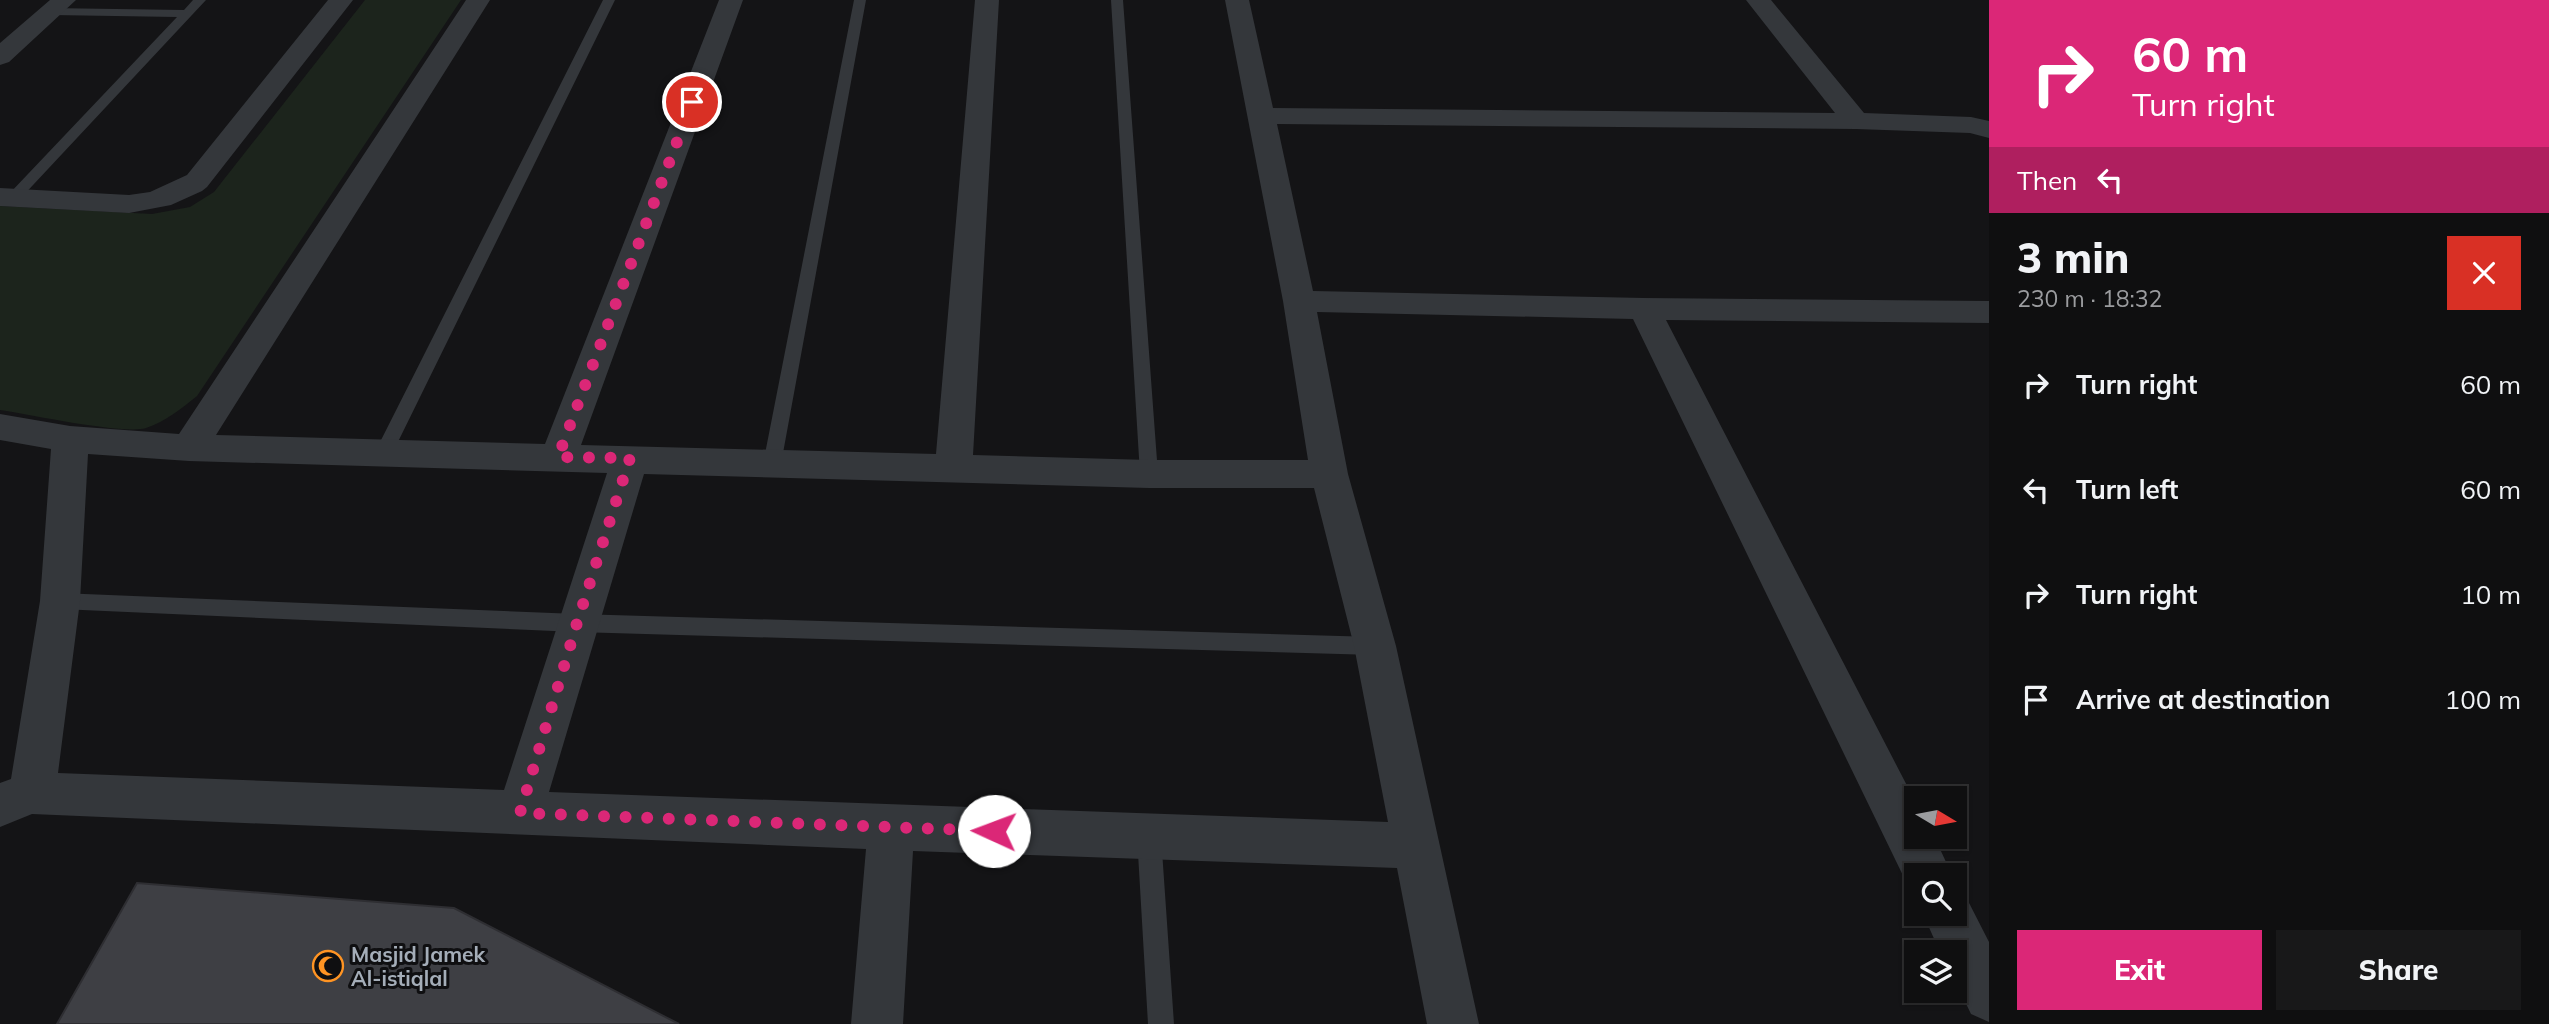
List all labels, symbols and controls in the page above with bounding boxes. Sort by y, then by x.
text: 60 m [2132,23,2248,84]
icon: right [2017,28,2108,119]
pin [662,72,722,132]
icon: arrive [673,83,711,121]
text: Turn right [2132,84,2275,124]
icon: left [2091,161,2129,199]
text: Then [2017,164,2077,197]
text: 3 min [2017,231,2130,284]
button: close [2447,236,2521,310]
text: 230 m · 18:32 [2017,284,2162,313]
icon: right [2017,366,2055,404]
text: Turn right [2076,368,2197,401]
text: 60 m [2460,368,2521,401]
icon: left [2017,471,2055,509]
text: Turn left [2076,473,2178,506]
text: 60 m [2460,473,2521,506]
icon: right [2017,576,2055,614]
text: Turn right [2076,578,2197,611]
text: 10 m [2460,578,2521,611]
icon: arrive [2017,681,2055,719]
text: Arrive at destination [2076,683,2331,716]
text: 100 m [2445,683,2521,716]
north arrow [1904,786,1967,849]
map controls [1904,786,1967,1003]
position arrow [957,794,1031,868]
button: search [1904,863,1967,926]
button: Exit [2017,930,2262,1010]
button: Share [2276,930,2521,1010]
button: layers [1904,940,1967,1003]
place label: Masjid Jamek Al-istiqlal [351,941,486,991]
mosque icon: Masjid Jamek Al-istiqlal [311,949,345,983]

